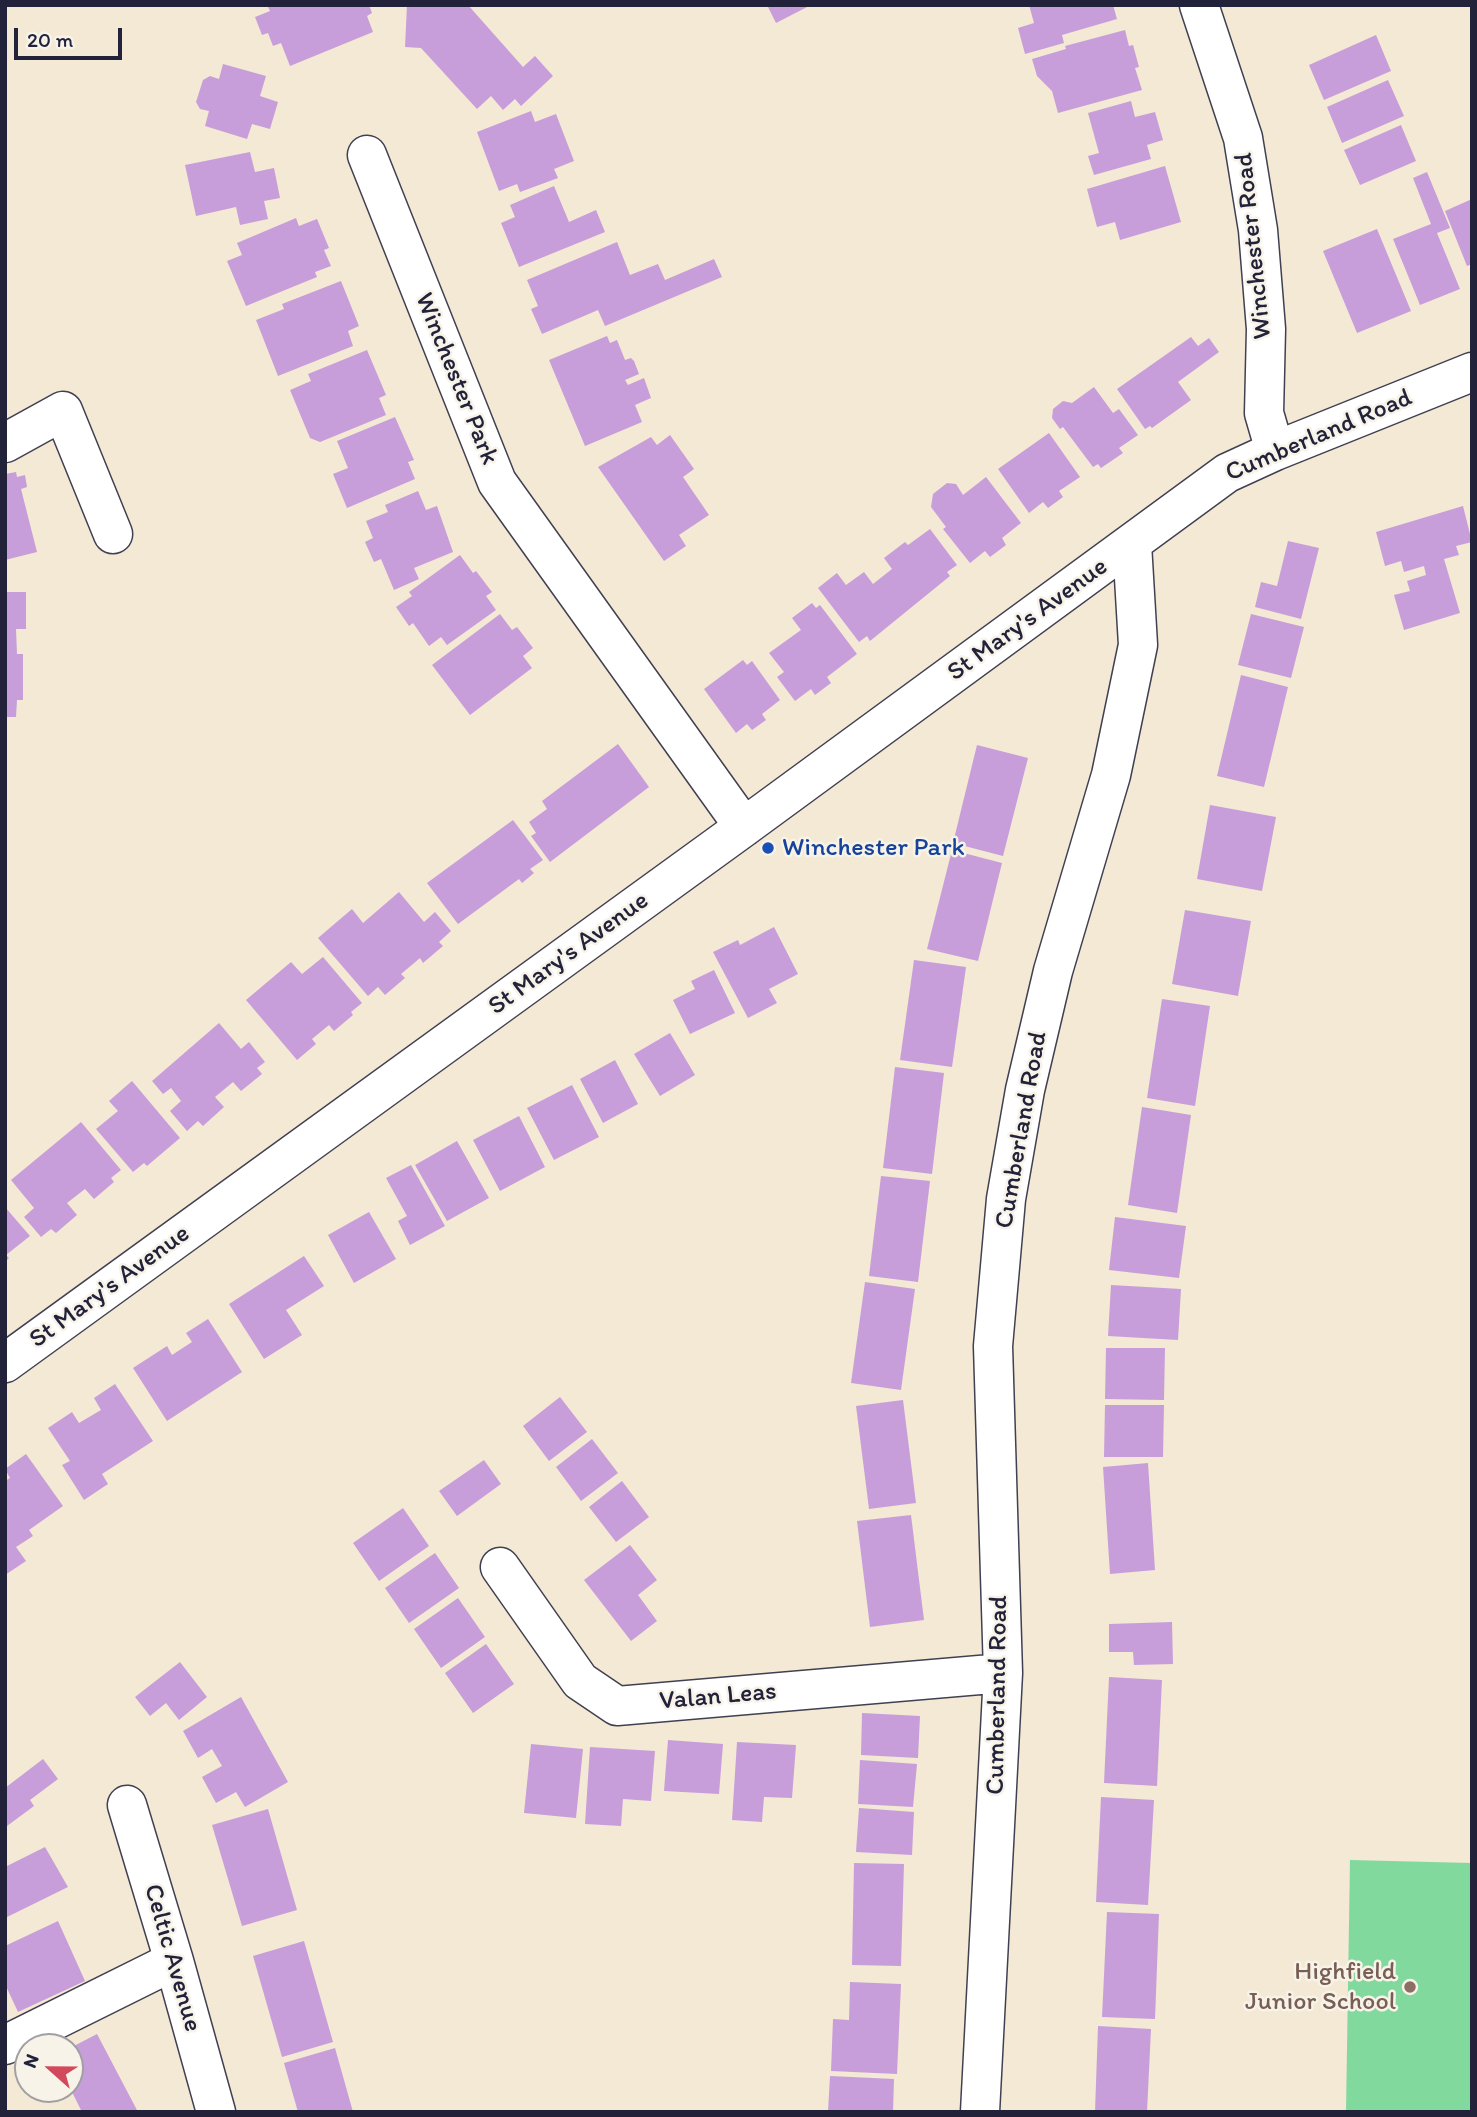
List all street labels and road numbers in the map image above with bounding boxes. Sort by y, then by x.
street label: Winchester Road [1229,151,1279,341]
street label: Winchester Park [407,288,505,470]
street label: Cumberland Road [1221,383,1417,489]
street label: St Mary's Avenue [942,551,1114,689]
street label: St Mary's Avenue [483,885,655,1023]
street label: Cumberland Road [989,1029,1055,1231]
street label: St Mary's Avenue [24,1218,196,1356]
street label: Cumberland Road [981,1595,1015,1795]
street label: Valan Leas [658,1676,778,1718]
street label: Celtic Avenue [136,1881,208,2035]

